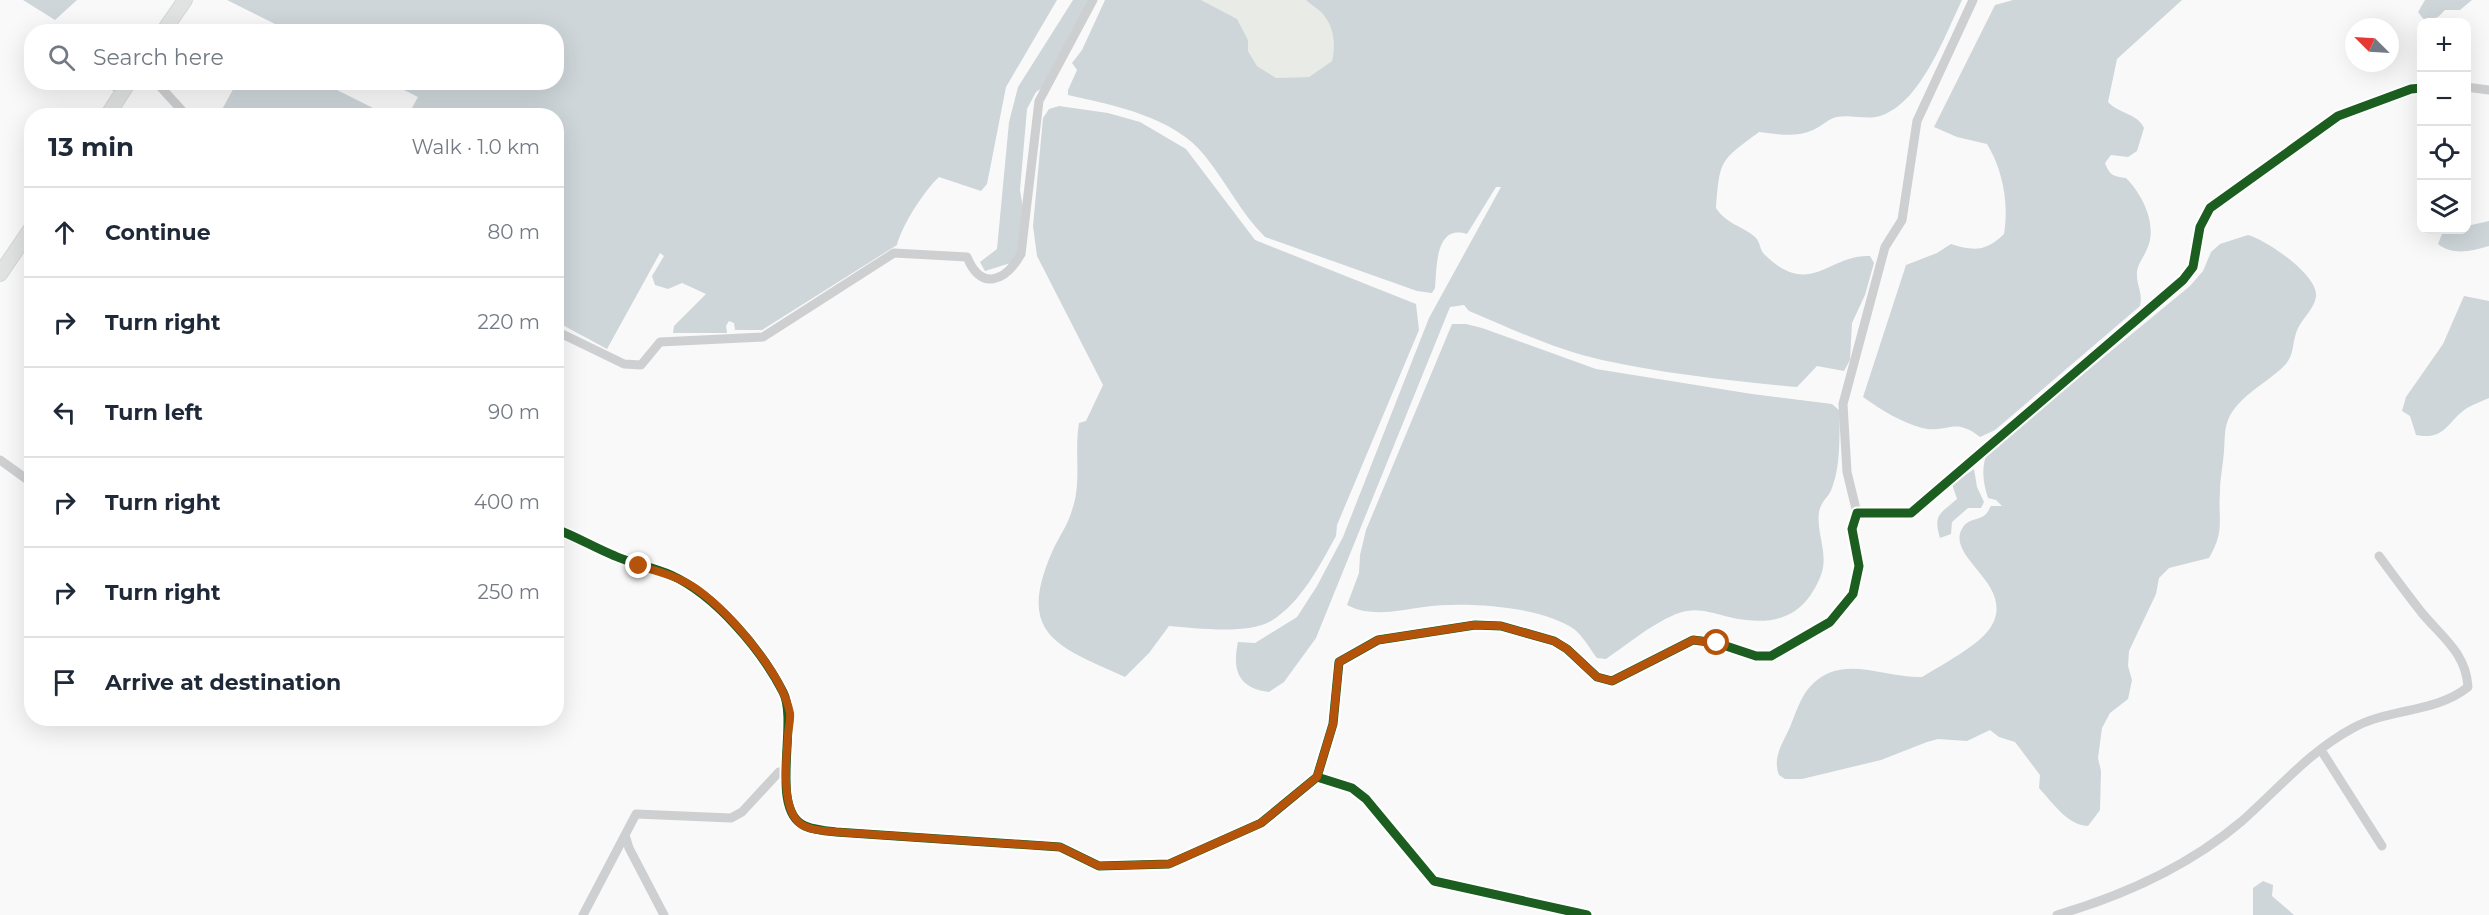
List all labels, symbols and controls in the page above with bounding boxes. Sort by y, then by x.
north arrow [2345,18,2399,72]
map controls [2417,18,2471,234]
button: + [2417,18,2471,72]
search box [24,24,564,90]
icon: search [45,41,78,74]
text: Search here [93,44,224,71]
button: − [2417,72,2471,126]
button: locate [2417,126,2471,180]
text: 13 min [48,131,134,163]
text: Walk · 1.0 km [411,135,540,159]
button: layers [2417,180,2471,234]
icon: ahead [48,216,81,249]
text: Continue [105,219,211,246]
text: 80 m [488,220,540,244]
icon: right [48,306,81,339]
text: Turn right [105,309,220,336]
text: 220 m [478,310,540,334]
icon: left [48,396,81,429]
text: Turn left [105,399,203,426]
text: 90 m [488,400,540,424]
icon: right [48,486,81,519]
text: Turn right [105,489,220,516]
text: 400 m [474,490,540,514]
route end [625,552,651,578]
icon: right [48,576,81,609]
text: Turn right [105,579,220,606]
text: 250 m [478,580,540,604]
route start [1703,629,1729,655]
icon: arrive [48,666,81,699]
text: Arrive at destination [105,669,341,696]

